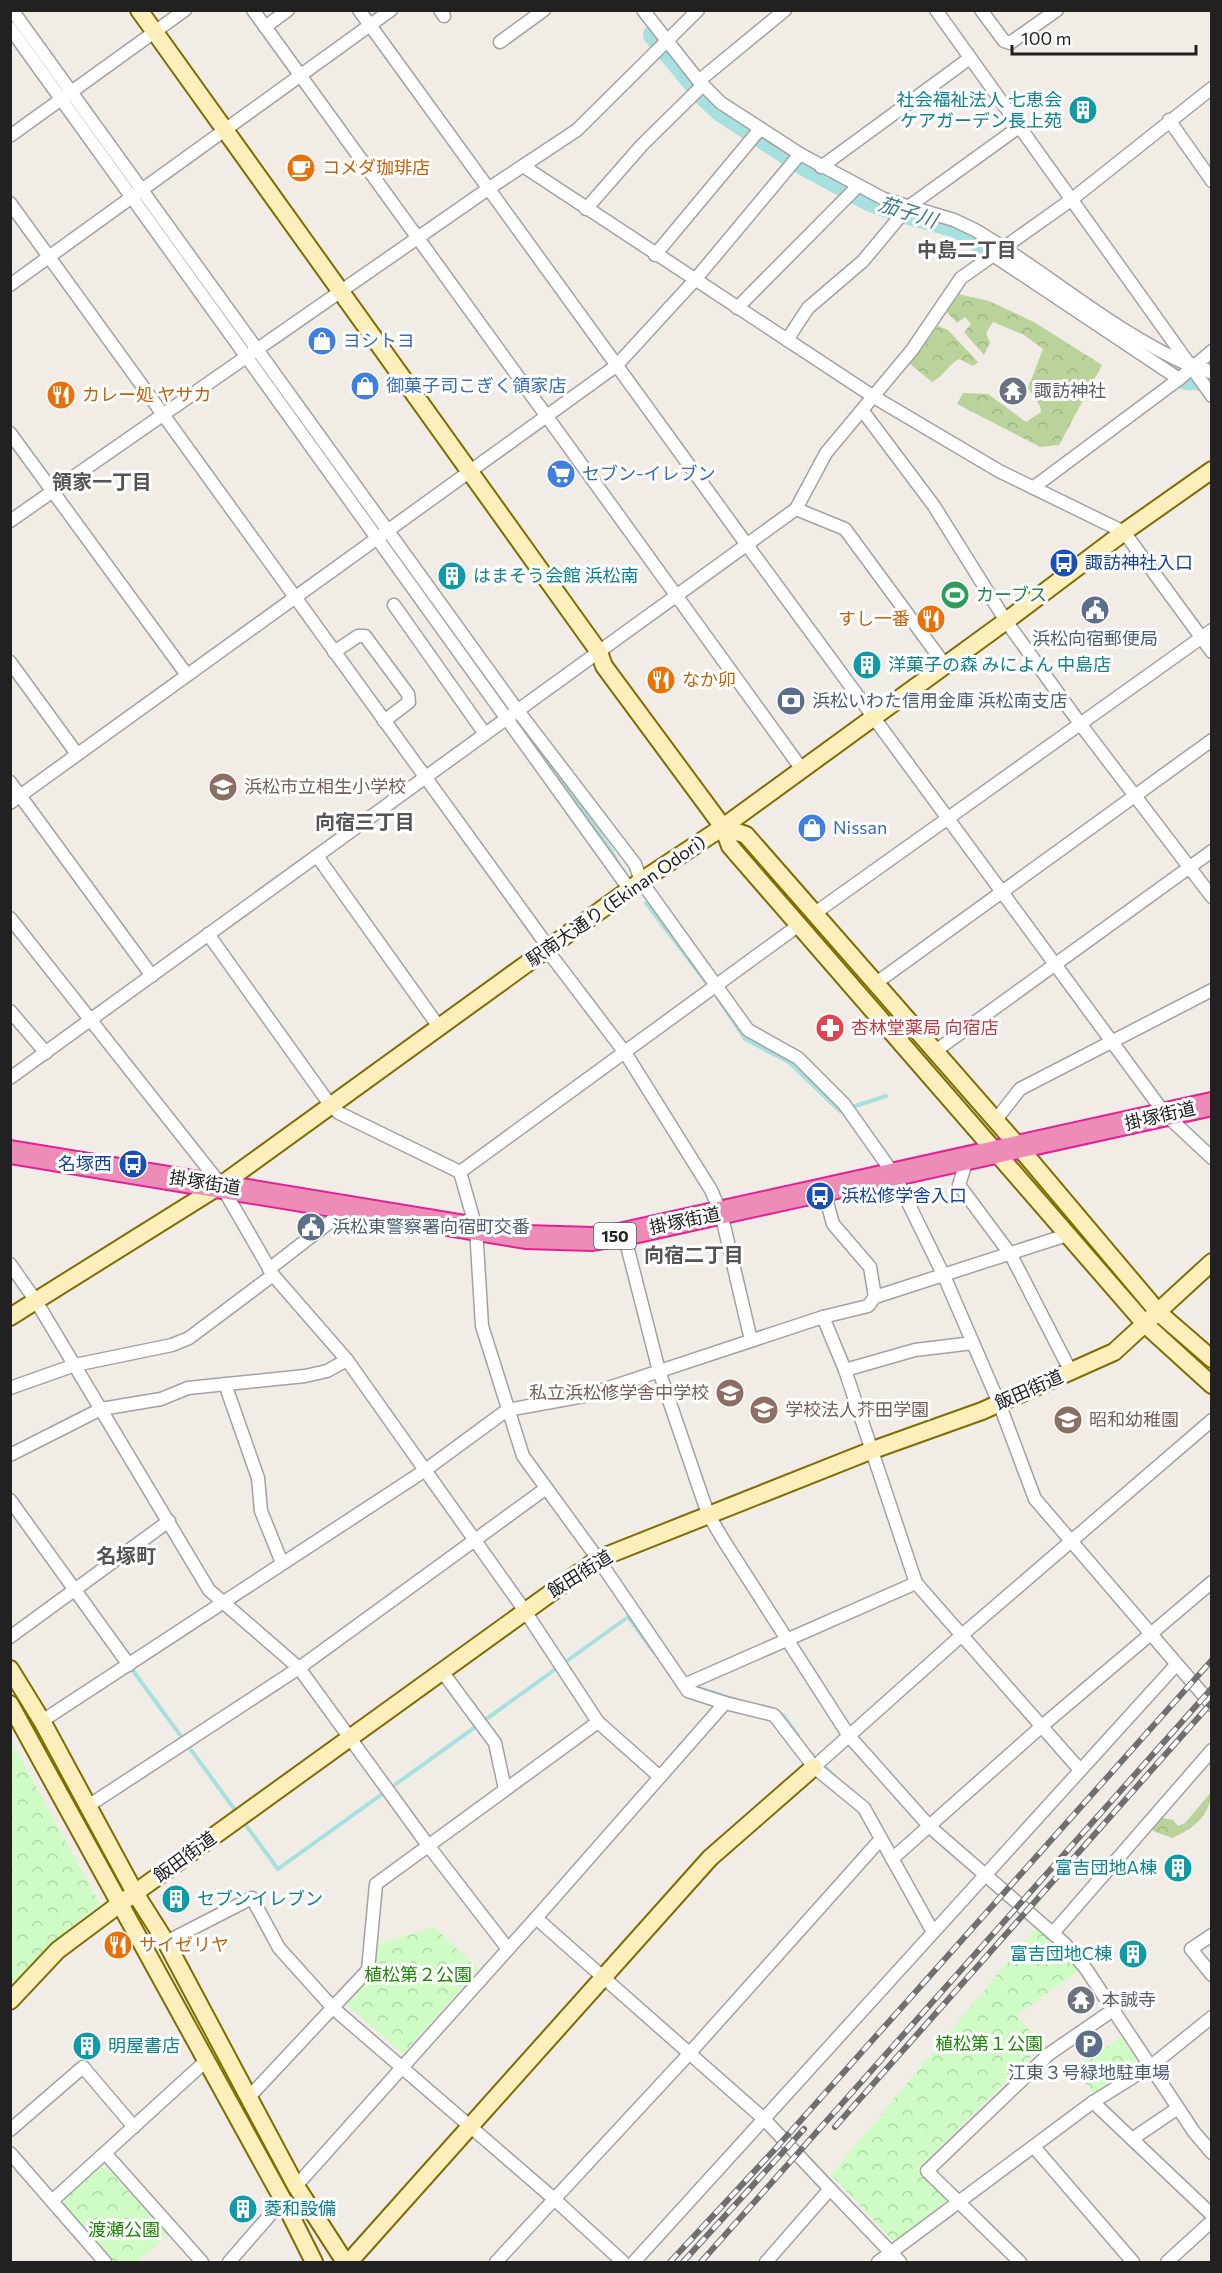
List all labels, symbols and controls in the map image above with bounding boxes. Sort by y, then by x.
scale bar [1012,18,1196,56]
text: 100 m [1021,27,1071,49]
place label: 社会福祉法人 七恵会 ケアガーデン長上苑 [897,88,1062,131]
building icon: 社会福祉法人 七恵会 ケアガーデン長上苑 [1067,94,1099,126]
cafe icon: コメダ珈琲店 [285,152,317,184]
place label: コメダ珈琲店 [322,156,430,178]
water label: 茄子川 [876,190,942,232]
district label: 中島二丁目 [917,237,1017,261]
shop icon: ヨシトヨ [306,325,338,357]
place label: ヨシトヨ [343,329,415,351]
shop icon: 御菓子司こぎく領家店 [349,370,381,402]
place label: 御菓子司こぎく領家店 [386,374,566,396]
temple icon: 諏訪神社 [997,375,1029,407]
restaurant icon: カレー処 ヤサカ [45,379,77,411]
place label: 諏訪神社 [1034,379,1106,401]
place label: カレー処 ヤサカ [82,383,211,405]
supermarket icon: セブン-イレブン [545,458,577,490]
place label: セブン-イレブン [582,462,716,484]
district label: 領家一丁目 [52,469,152,493]
bus stop icon: 諏訪神社入口 [1048,547,1080,579]
place label: 諏訪神社入口 [1085,551,1193,573]
building icon: はまそう会館 浜松南 [436,560,468,592]
place label: はまそう会館 浜松南 [473,564,638,586]
sports icon: カーブス [939,579,971,611]
place label: カーブス [976,583,1047,605]
public building icon: 浜松向宿郵便局 [1079,594,1111,626]
restaurant icon: すし一番 [915,603,947,635]
place label: すし一番 [838,607,910,629]
place label: 浜松向宿郵便局 [1032,627,1158,649]
building icon: 洋菓子の森 みによん 中島店 [851,649,883,681]
place label: 洋菓子の森 みによん 中島店 [888,653,1111,675]
restaurant icon: なか卯 [645,664,677,696]
place label: なか卯 [682,668,736,690]
bank icon: 浜松いわた信用金庫 浜松南支店 [775,685,807,717]
place label: 浜松いわた信用金庫 浜松南支店 [812,689,1067,711]
school or university icon: 浜松市立相生小学校 [207,771,239,803]
place label: 浜松市立相生小学校 [244,775,406,797]
district label: 向宿三丁目 [315,809,415,833]
shop icon: Nissan [796,812,828,844]
place label: Nissan [833,816,887,838]
street label: 駅南大通り (Ekinan Odori) [522,830,709,970]
pharmacy icon: 杏林堂薬局 向宿店 [814,1012,846,1044]
place label: 杏林堂薬局 向宿店 [851,1016,998,1038]
street label: 掛塚街道 [1122,1096,1197,1134]
bus stop icon: 名塚西 [117,1148,149,1180]
place label: 名塚西 [58,1152,112,1174]
street label: 掛塚街道 [168,1166,242,1199]
bus stop icon: 浜松修学舎入口 [804,1180,836,1212]
place label: 浜松修学舎入口 [841,1184,967,1206]
street label: 掛塚街道 [647,1202,722,1238]
public building icon: 浜松東警察署向宿町交番 [295,1211,327,1243]
place label: 浜松東警察署向宿町交番 [332,1215,530,1237]
road number: 150 [594,1223,636,1249]
district label: 向宿二丁目 [644,1242,744,1266]
street label: 飯田街道 [991,1364,1066,1414]
school or university icon: 私立浜松修学舎中学校 [714,1377,746,1409]
place label: 私立浜松修学舎中学校 [529,1381,709,1403]
school or university icon: 学校法人芥田学園 [748,1394,780,1426]
place label: 学校法人芥田学園 [785,1398,929,1420]
school or university icon: 昭和幼稚園 [1052,1404,1084,1436]
place label: 昭和幼稚園 [1089,1408,1179,1430]
district label: 名塚町 [96,1543,156,1567]
street label: 飯田街道 [543,1545,616,1602]
street label: 飯田街道 [149,1826,220,1886]
building icon: 富吉団地A棟 [1162,1852,1194,1884]
place label: 富吉団地A棟 [1055,1856,1157,1878]
building icon: セブンイレブン [160,1883,192,1915]
place label: セブンイレブン [197,1887,323,1909]
restaurant icon: サイゼリヤ [102,1929,134,1961]
place label: サイゼリヤ [139,1933,229,1955]
building icon: 富吉団地C棟 [1117,1938,1149,1970]
place label: 富吉団地C棟 [1010,1942,1112,1964]
park label: 植松第２公園 [364,1963,472,1985]
temple icon: 本誠寺 [1065,1984,1097,2016]
place label: 本誠寺 [1102,1988,1156,2010]
parking icon: 江東３号緑地駐車場 [1073,2028,1105,2060]
building icon: 明屋書店 [71,2030,103,2062]
park label: 植松第１公園 [935,2032,1043,2054]
place label: 明屋書店 [108,2034,180,2056]
place label: 江東３号緑地駐車場 [1008,2061,1170,2083]
building icon: 菱和設備 [227,2193,259,2225]
place label: 菱和設備 [264,2197,336,2219]
park label: 渡瀬公園 [88,2218,160,2240]

